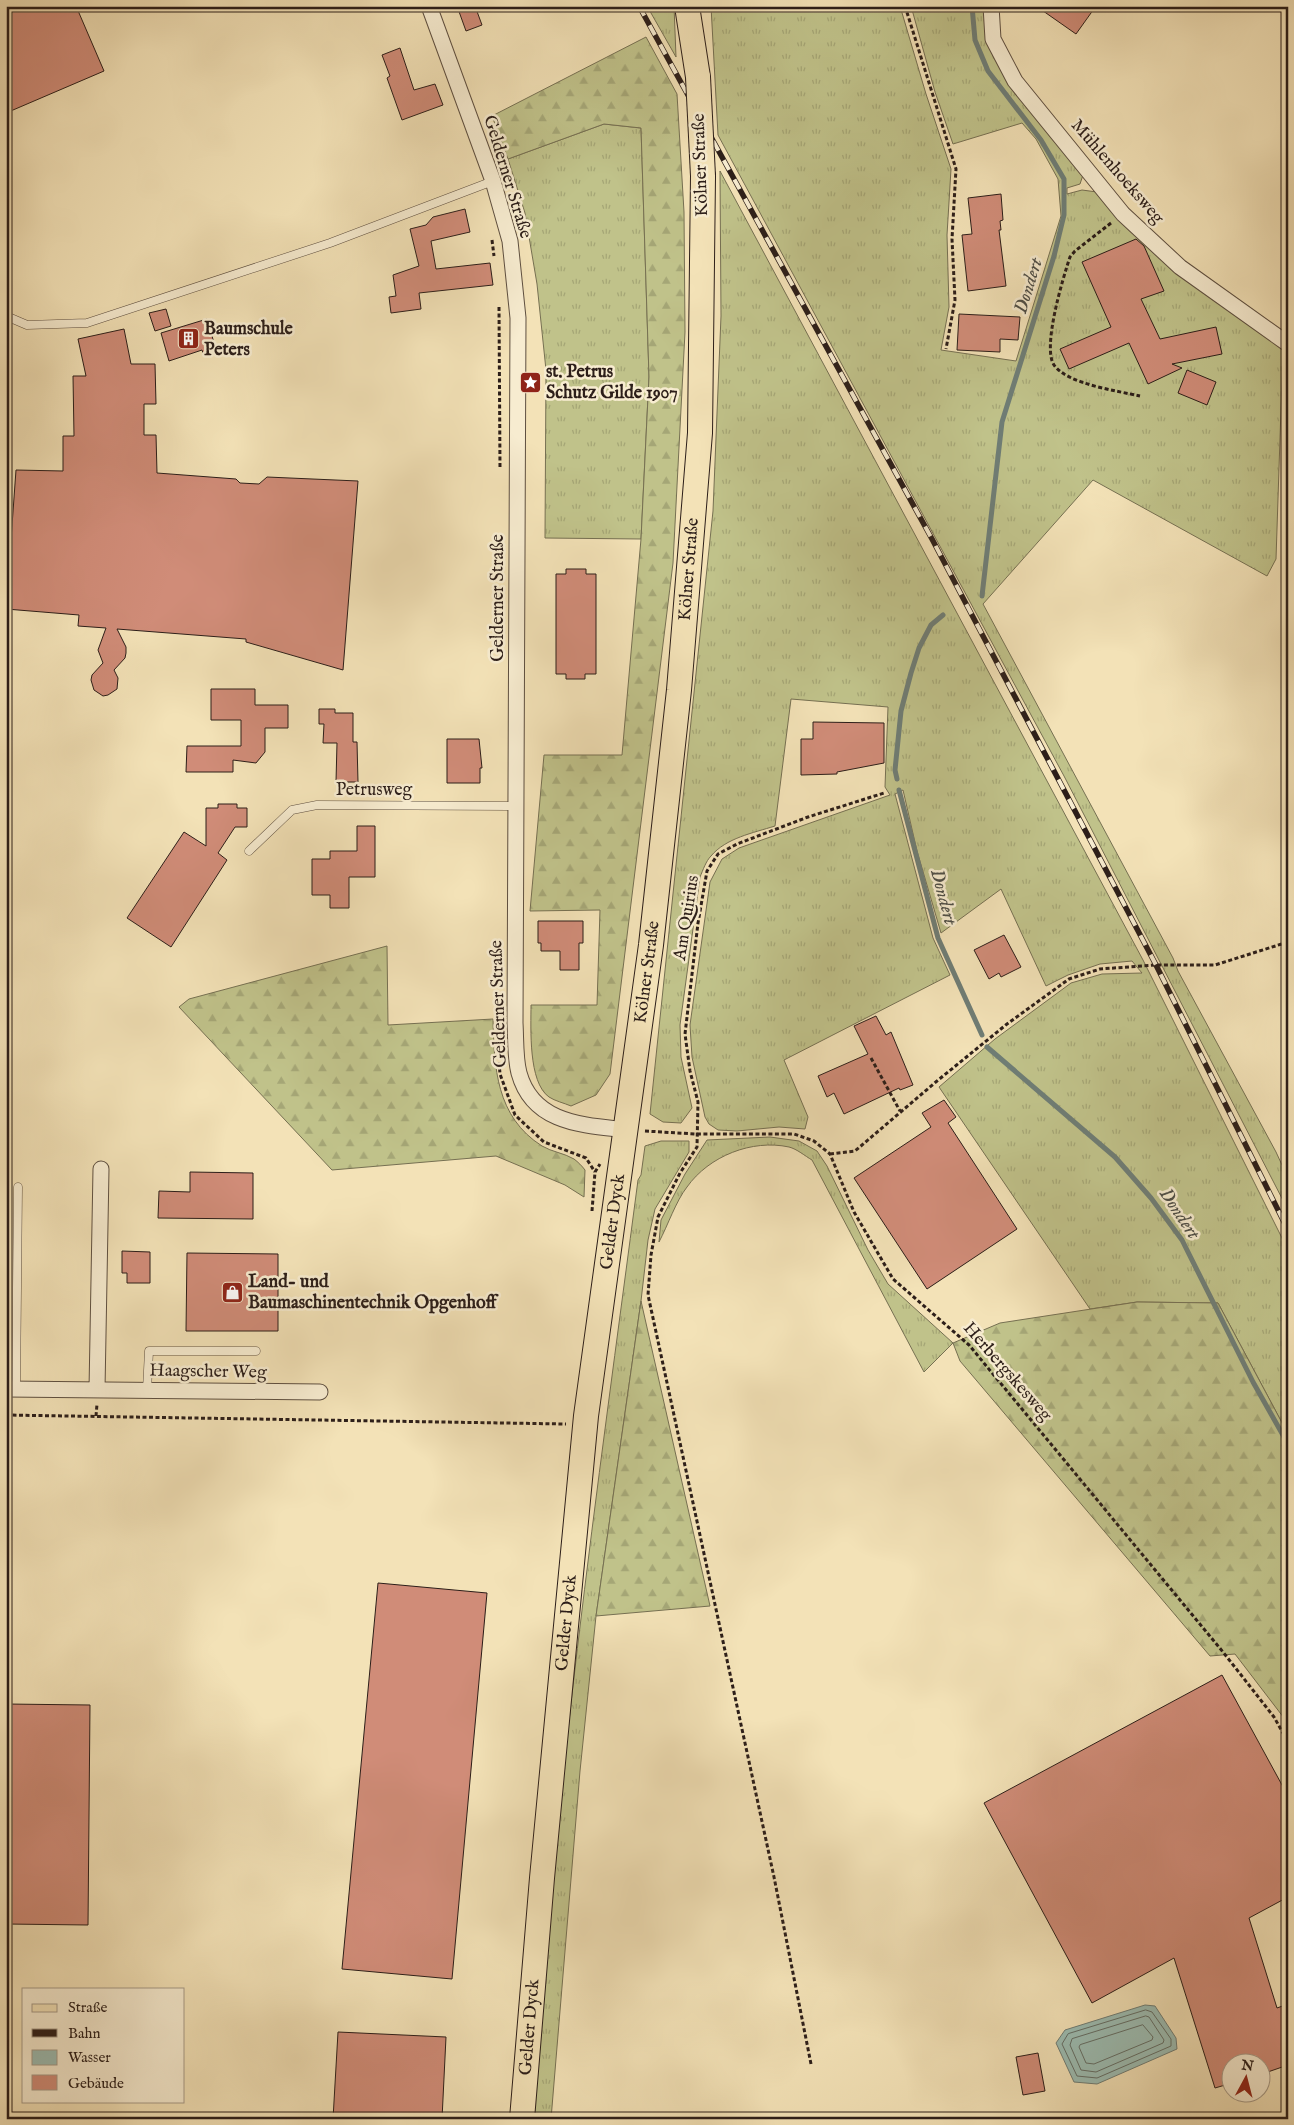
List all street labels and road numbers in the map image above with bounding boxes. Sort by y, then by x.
street label: Gelderner Straße [477,113,537,241]
street label: Kölner Straße [688,113,714,217]
street label: Mühlenhoeksweg [1065,115,1169,229]
street label: Kölner Straße [673,517,705,622]
street label: Gelderner Straße [487,534,510,662]
street label: Petrusweg [336,779,413,802]
street label: Am Quirius [669,874,705,963]
street label: Kölner Straße [629,920,665,1025]
street label: Gelderner Straße [485,940,513,1068]
street label: Gelder Dyck [595,1172,631,1271]
street label: Herbergskesweg [957,1317,1057,1427]
street label: Haagscher Weg [149,1359,267,1385]
street label: Gelder Dyck [550,1574,582,1672]
street label: Gelder Dyck [514,1978,545,2076]

